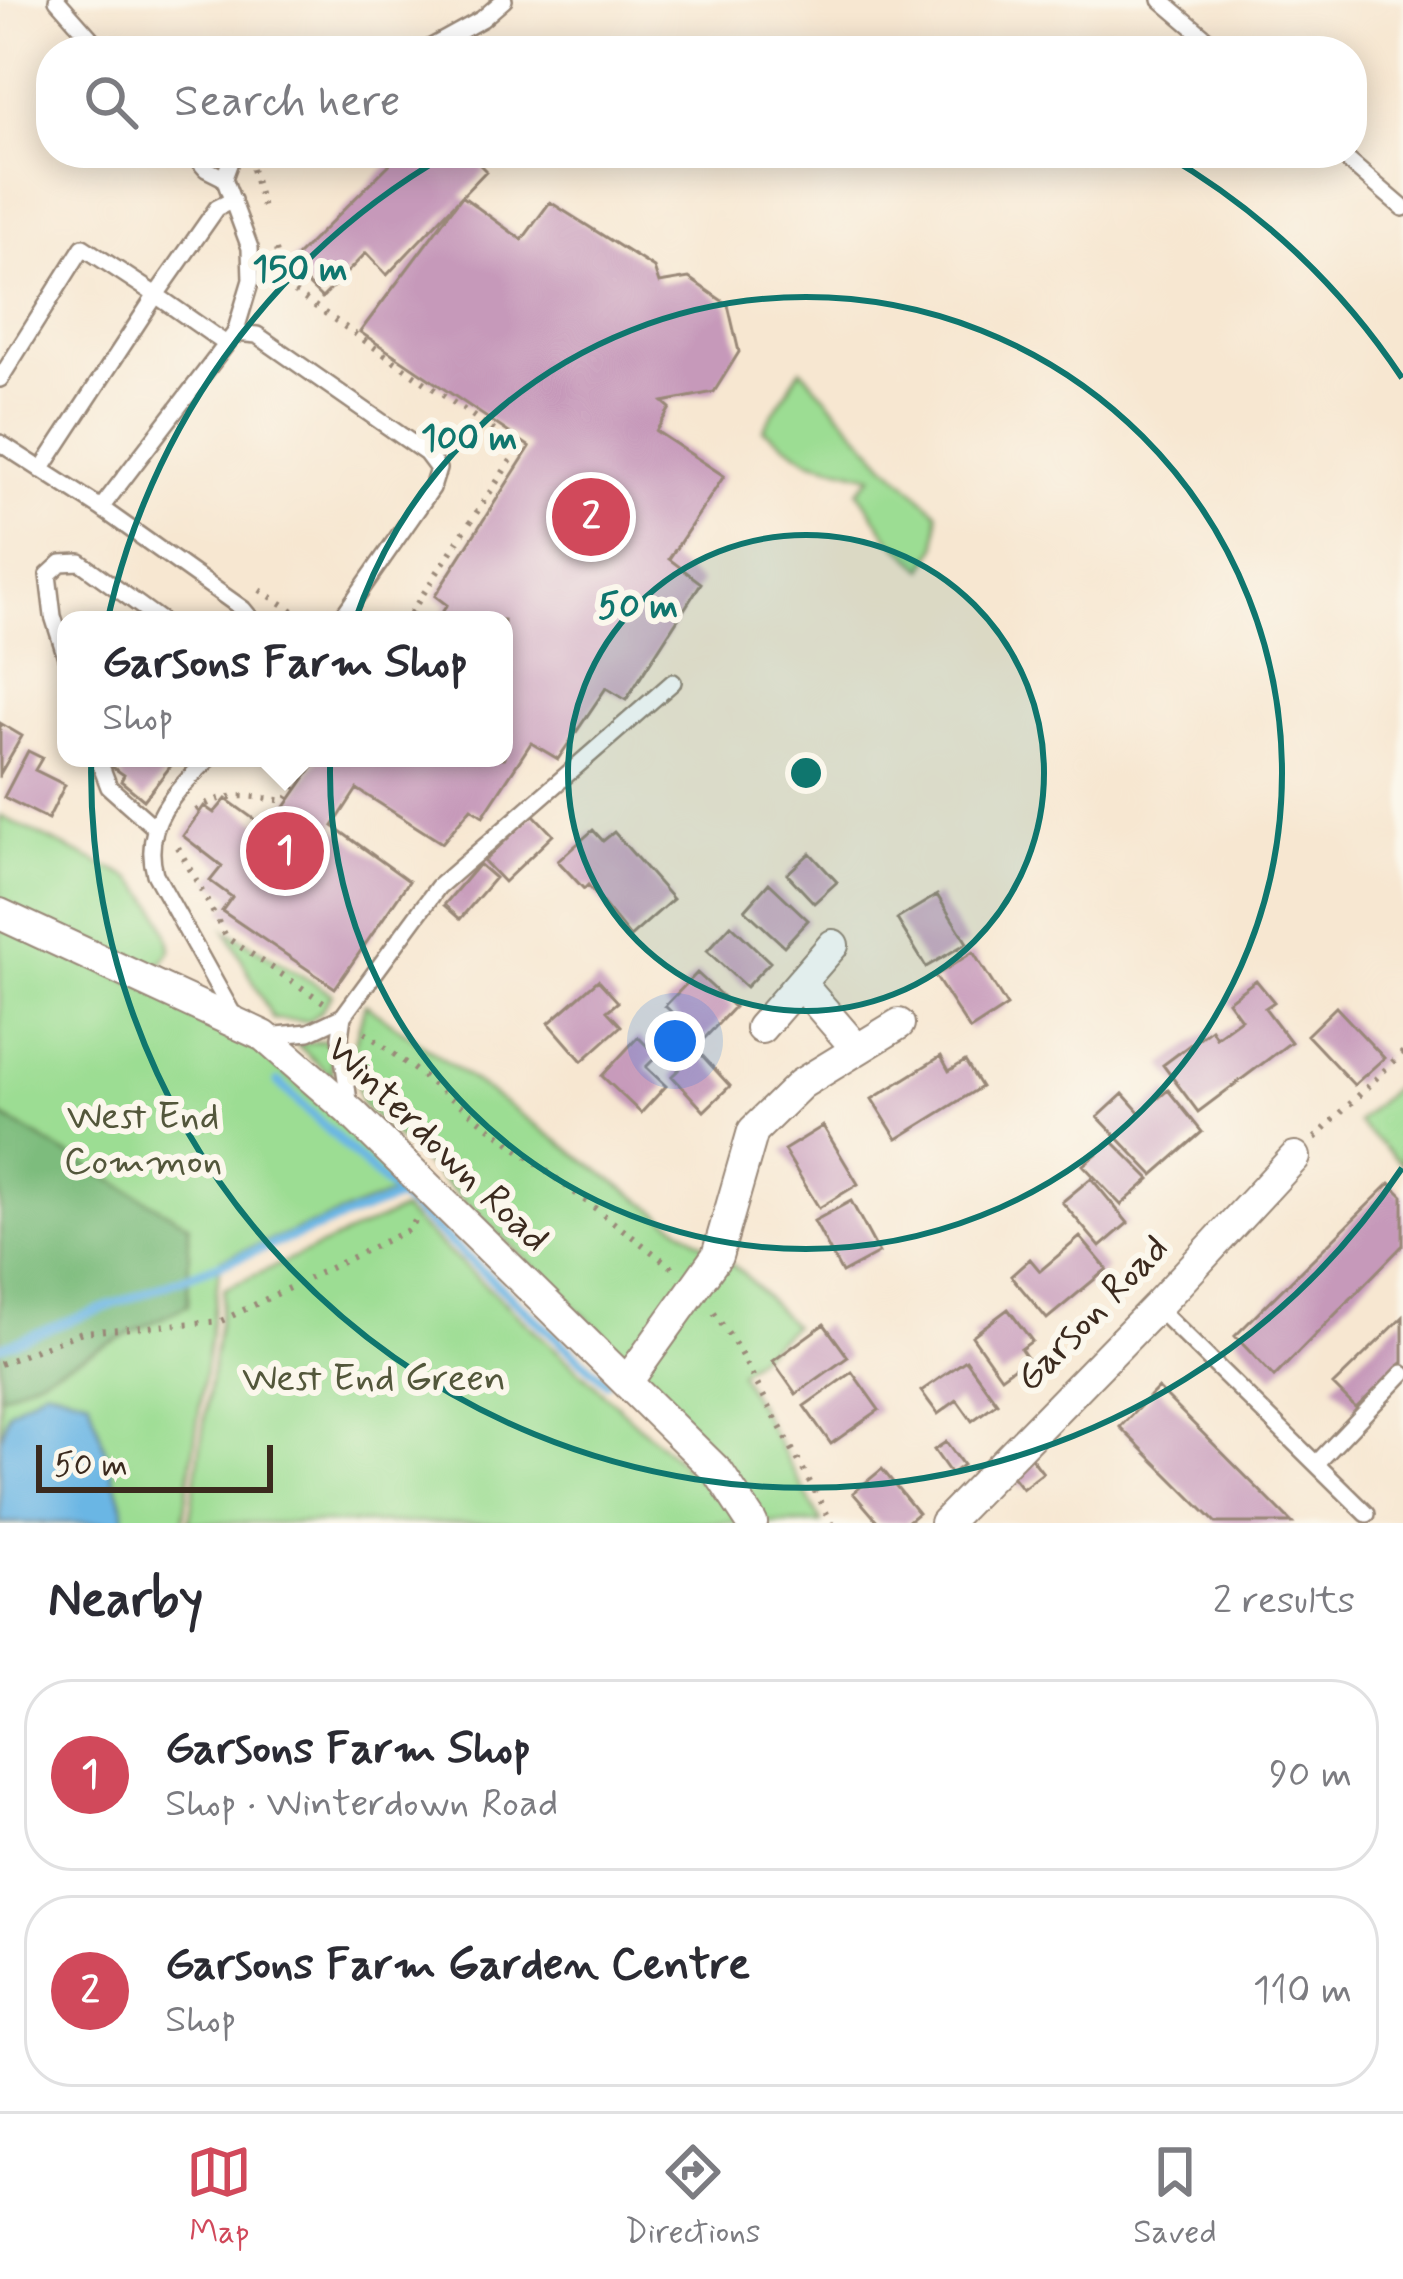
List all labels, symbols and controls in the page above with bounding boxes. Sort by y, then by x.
search box [36,36,1367,168]
icon: search [78,69,144,135]
text: Search here [174,73,401,132]
text: 150 m [252,247,348,294]
text: 100 m [421,416,517,463]
pin: 2 [552,472,630,562]
text: 50 m [598,584,678,631]
popup [57,611,513,767]
text: Garsons Farm Shop [102,634,468,693]
text: Shop [102,693,174,744]
centre of rings [785,752,827,794]
pin: 1 [246,806,324,896]
your location [645,1011,705,1071]
street label: Winterdown Road [314,1025,560,1265]
park label: West End Common [64,1092,222,1188]
street label: Garson Road [1005,1224,1181,1404]
park label: West End Green [242,1354,506,1405]
scale bar [36,1439,273,1492]
text: 50 m [54,1444,128,1488]
text: Nearby [48,1568,203,1634]
text: 2 results [1213,1576,1355,1627]
text: Garsons Farm Shop [165,1720,531,1779]
text: 1 [81,1750,99,1801]
text: 90 m [1269,1750,1352,1801]
text: Shop · Winterdown Road [165,1779,558,1830]
text: Garsons Farm Garden Centre [165,1936,750,1995]
text: 2 [80,1966,100,2017]
text: 110 m [1253,1966,1352,2017]
text: Shop [165,1995,237,2046]
tab: Map [186,2139,252,2255]
tab: Directions [625,2139,761,2255]
tab: Saved [1133,2139,1217,2255]

